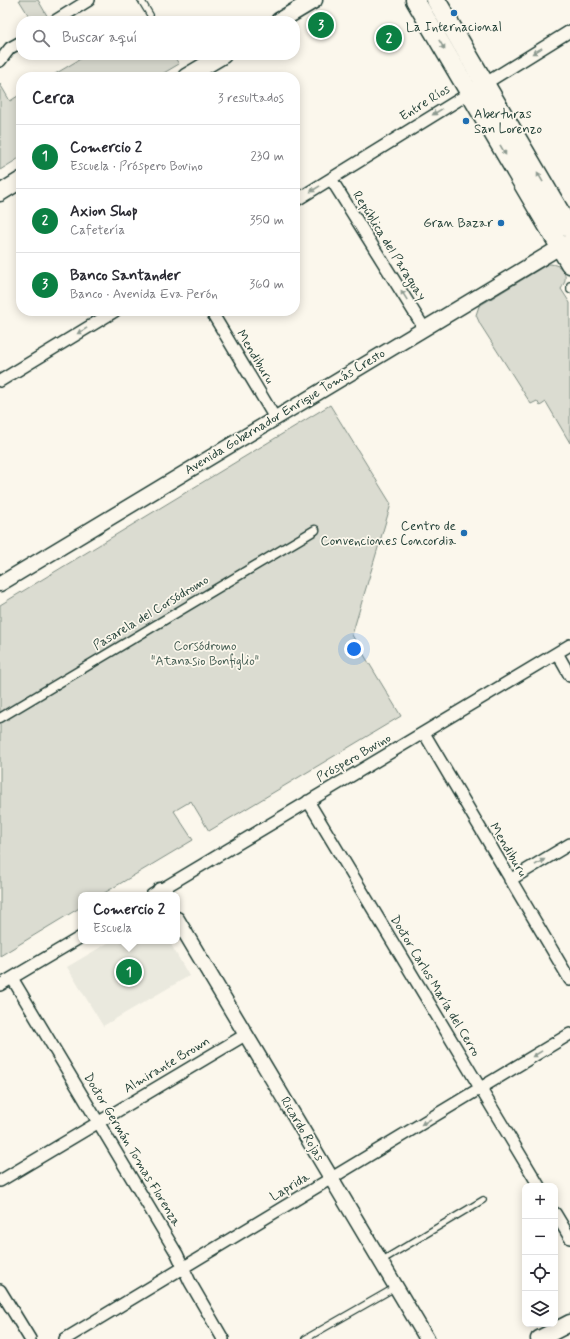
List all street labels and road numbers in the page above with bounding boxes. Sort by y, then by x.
street label: Entre Ríos [397,81,454,125]
street label: República del Paraguay [347,188,430,305]
street label: Mendiburu [232,327,278,387]
street label: Avenida Gobernador Enrique Tomás Cresto [181,345,389,479]
street label: Pasarela del Corsódromo [90,571,212,654]
street label: Próspero Bovino [314,730,394,786]
street label: Mendiburu [485,820,531,880]
street label: Doctor Carlos María del Cerro [386,912,484,1060]
street label: Almirante Brown [121,1033,213,1097]
street label: Doctor Germán Tomas Florenza [79,1070,185,1230]
street label: Ricardo Rojas [276,1094,328,1164]
street label: Laprida [267,1168,313,1205]

